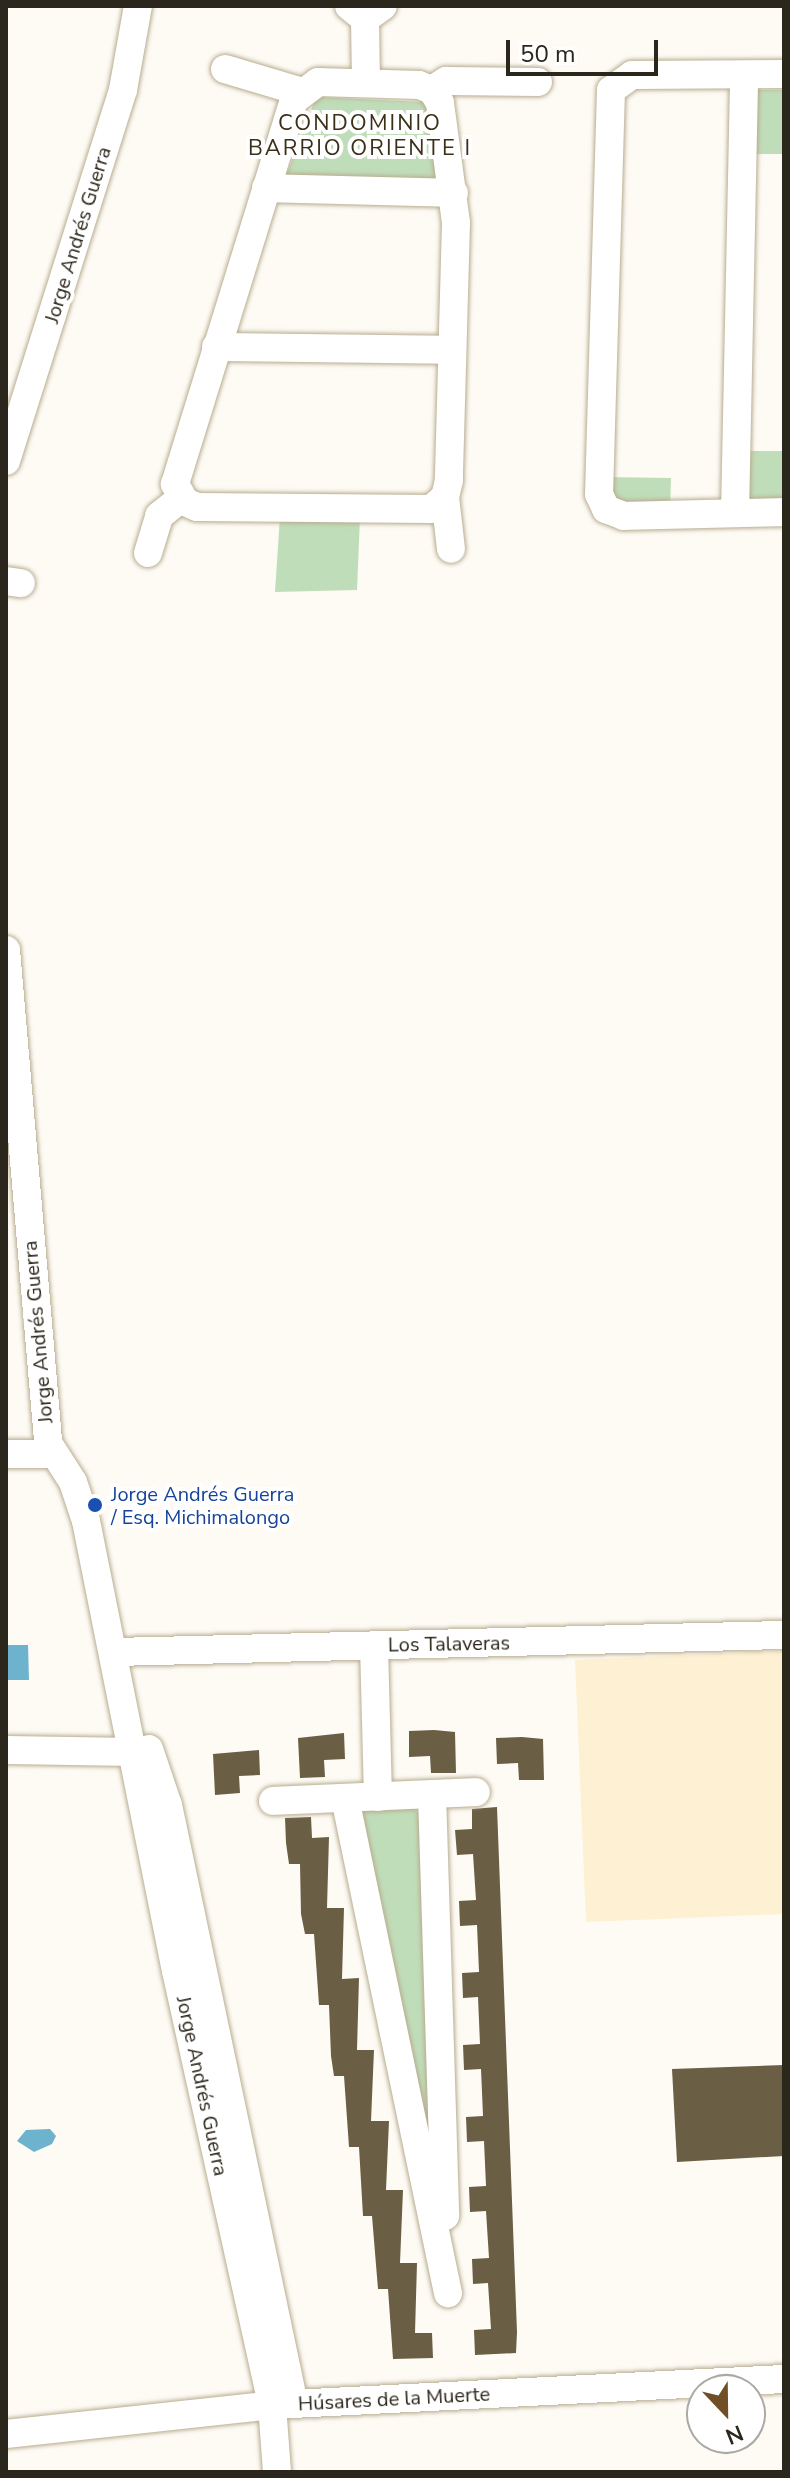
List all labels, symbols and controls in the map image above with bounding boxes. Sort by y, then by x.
scale bar [510,24,662,74]
text: 50 m [520,38,576,70]
district label: CONDOMINIO BARRIO ORIENTE I [248,110,472,162]
street label: Jorge Andrés Guerra [40,144,116,326]
street label: Jorge Andrés Guerra [18,1240,58,1424]
place label: Jorge Andrés Guerra / Esq. Michimalongo [111,1482,294,1529]
marker: Jorge Andrés Guerra / Esq. Michimalongo [86,1496,104,1514]
street label: Los Talaveras [388,1631,510,1657]
street label: Jorge Andrés Guerra [171,1994,233,2178]
north arrow [686,2374,766,2454]
street label: Húsares de la Muerte [297,2382,491,2416]
text: N [721,2417,747,2451]

